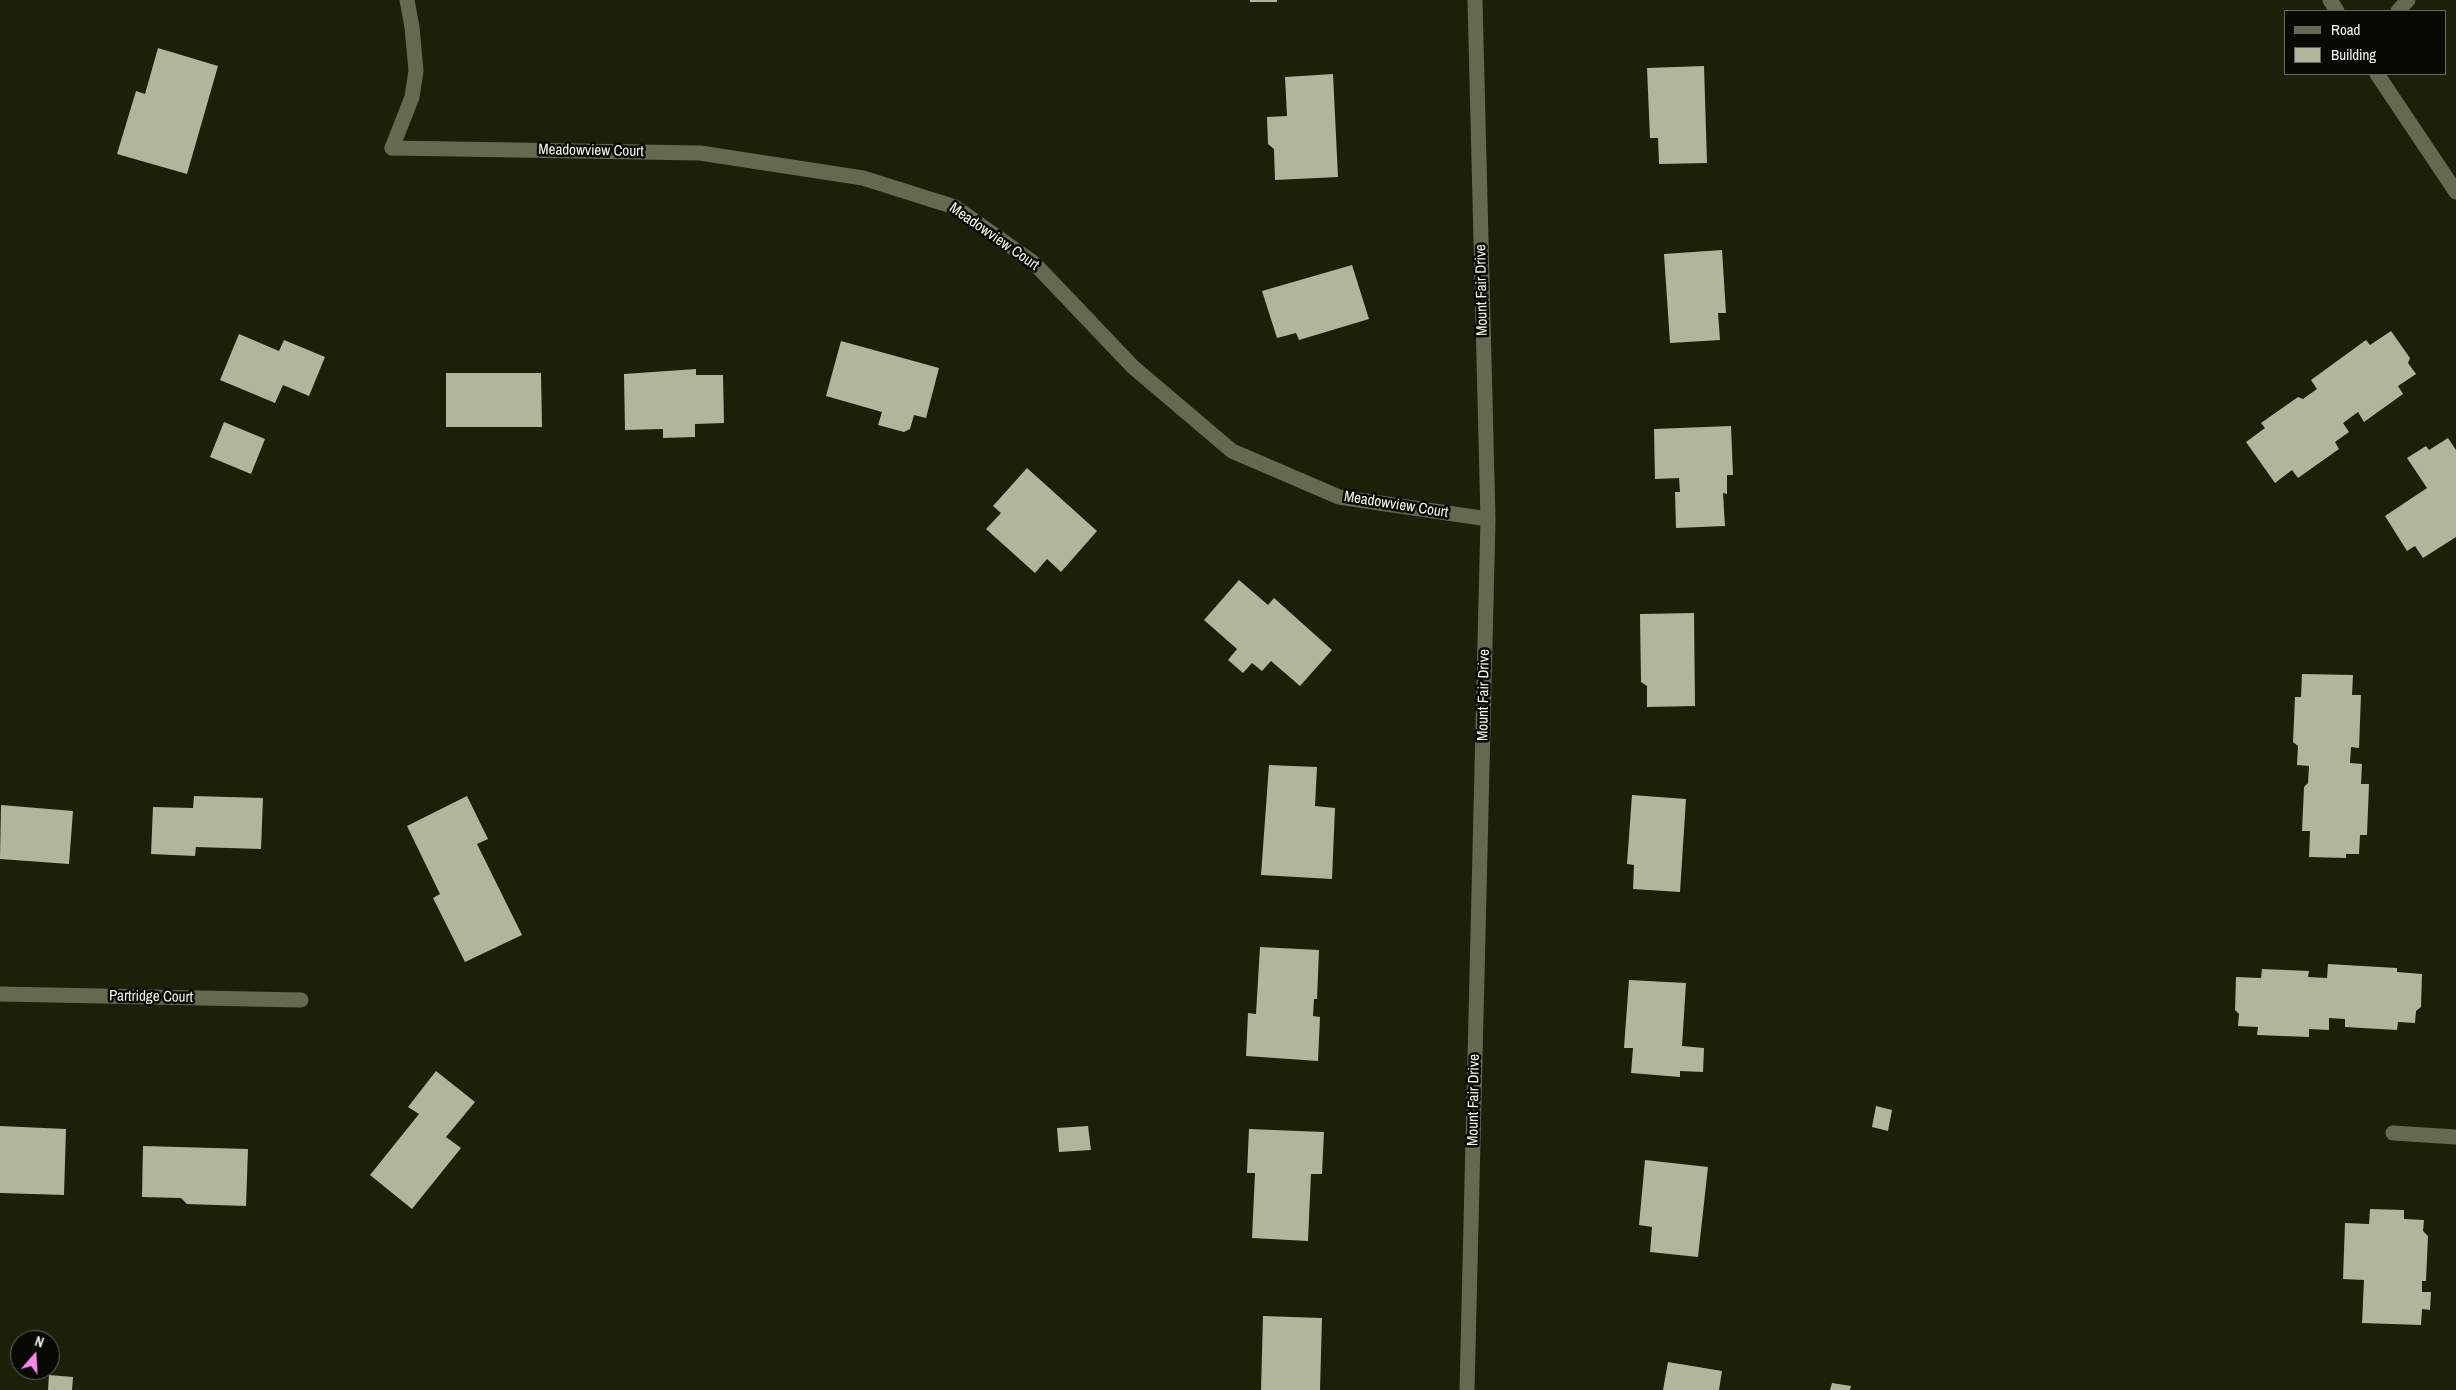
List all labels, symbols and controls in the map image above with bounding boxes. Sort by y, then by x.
legend [2284,10,2446,75]
text: Road [2331,19,2360,40]
text: Building [2331,44,2376,65]
street label: Meadowview Court [538,141,644,161]
street label: Meadowview Court [946,199,1042,275]
street label: Mount Fair Drive [1472,244,1492,336]
street label: Meadowview Court [1343,488,1449,522]
street label: Mount Fair Drive [1474,649,1494,741]
street label: Partridge Court [109,987,193,1007]
street label: Mount Fair Drive [1464,1054,1484,1146]
north arrow [10,1330,60,1380]
text: N [33,1332,46,1352]

